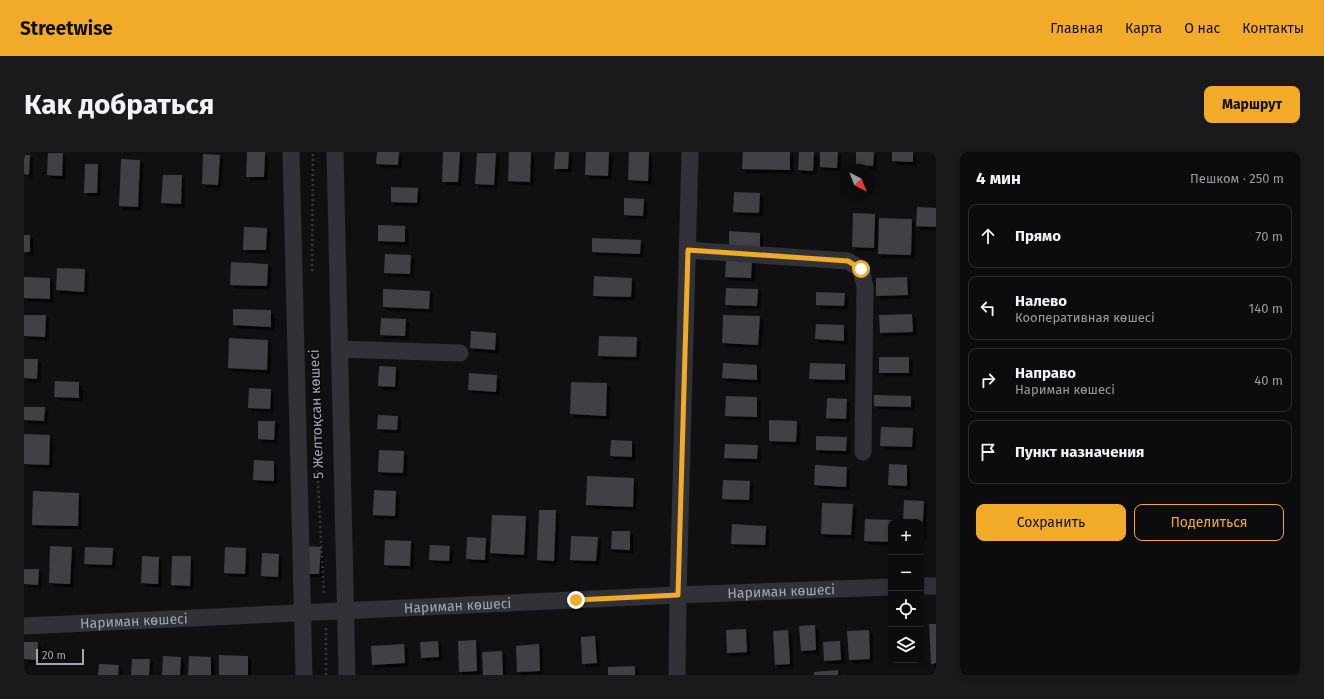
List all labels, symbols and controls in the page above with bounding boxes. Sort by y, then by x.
text: Streetwise [20,17,113,40]
text: Главная [1050,20,1103,37]
text: Карта [1125,20,1162,37]
text: О нас [1184,20,1220,37]
text: Контакты [1242,20,1304,37]
button: Маршрут [1204,86,1300,123]
text: Как добраться [24,88,214,121]
north arrow [840,164,876,200]
text: 4 мин [976,168,1021,189]
text: Пешком · 250 m [1190,171,1284,186]
icon: ahead [977,225,999,247]
text: Прямо [1015,227,1061,245]
text: 70 m [1256,229,1283,244]
route start [852,260,870,278]
text: Налево [1015,292,1067,310]
icon: left [977,297,999,319]
text: 140 m [1249,301,1283,316]
text: Кооперативная көшесі [1015,310,1155,325]
street label: 5 Желтоқсан көшесі [306,349,327,479]
text: Направо [1015,364,1076,382]
icon: right [977,369,999,391]
text: 40 m [1254,373,1283,388]
text: Нариман көшесі [1015,382,1115,397]
icon: arrive [977,441,999,463]
text: Пункт назначения [1015,443,1144,461]
button: Сохранить [976,504,1126,541]
button: Поделиться [1134,504,1284,541]
map controls [888,519,924,663]
button: + [888,519,924,555]
button: − [888,555,924,591]
street label: Нариман көшесі [727,581,835,602]
route end [567,591,585,609]
button: locate [888,591,924,627]
street label: Нариман көшесі [403,595,512,617]
street label: Нариман көшесі [80,610,188,632]
button: layers [888,627,924,663]
scale bar [36,647,84,666]
text: 20 m [42,649,66,662]

